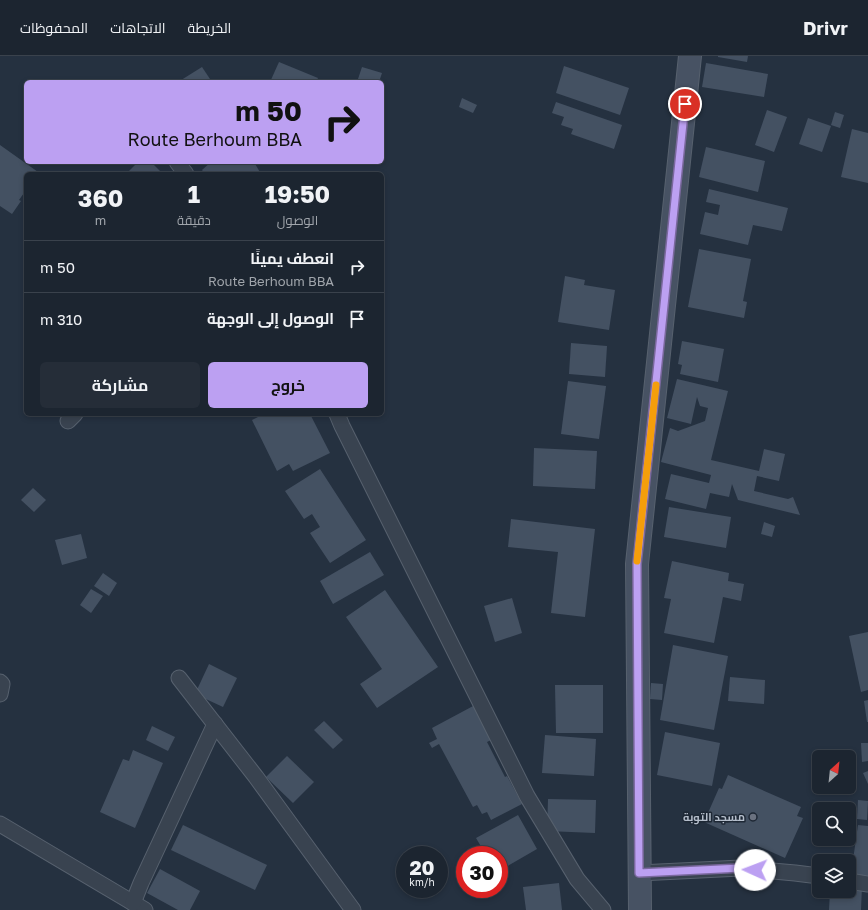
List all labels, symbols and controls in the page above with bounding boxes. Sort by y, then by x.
text: Drivr [803,16,848,39]
text: المحفوظات [20,19,88,36]
text: الاتجاهات [110,19,166,36]
text: الخريطة [188,19,231,36]
pin [668,87,702,121]
icon: arrive [674,93,696,115]
text: 50 m [235,94,302,127]
icon: right [316,96,368,148]
text: Route Berhoum BBA [128,128,302,150]
text: 1 [188,179,200,208]
text: 19:50 [265,179,330,208]
text: 360 [78,183,123,212]
text: m [95,212,106,228]
text: دقيقة [177,212,211,228]
text: الوصول [277,212,318,228]
text: انعطف يمينًا [250,249,334,267]
icon: right [346,256,368,278]
text: 50 m [40,258,75,276]
text: Route Berhoum BBA [208,273,334,289]
icon: arrive [346,308,368,330]
text: الوصول إلى الوجهة [207,309,334,327]
text: 310 m [40,310,82,328]
button: مشاركة [40,362,200,408]
button: خروج [208,362,368,408]
north arrow [812,750,856,794]
map controls [812,750,856,898]
button: search [812,802,856,846]
place label: مسجد التوبة [683,810,745,825]
marker: مسجد التوبة [748,812,758,822]
speed limit sign: 30 [456,846,508,898]
position arrow [734,849,776,891]
button: layers [812,854,856,898]
text: 20 [409,855,435,879]
text: km/h [409,876,435,888]

